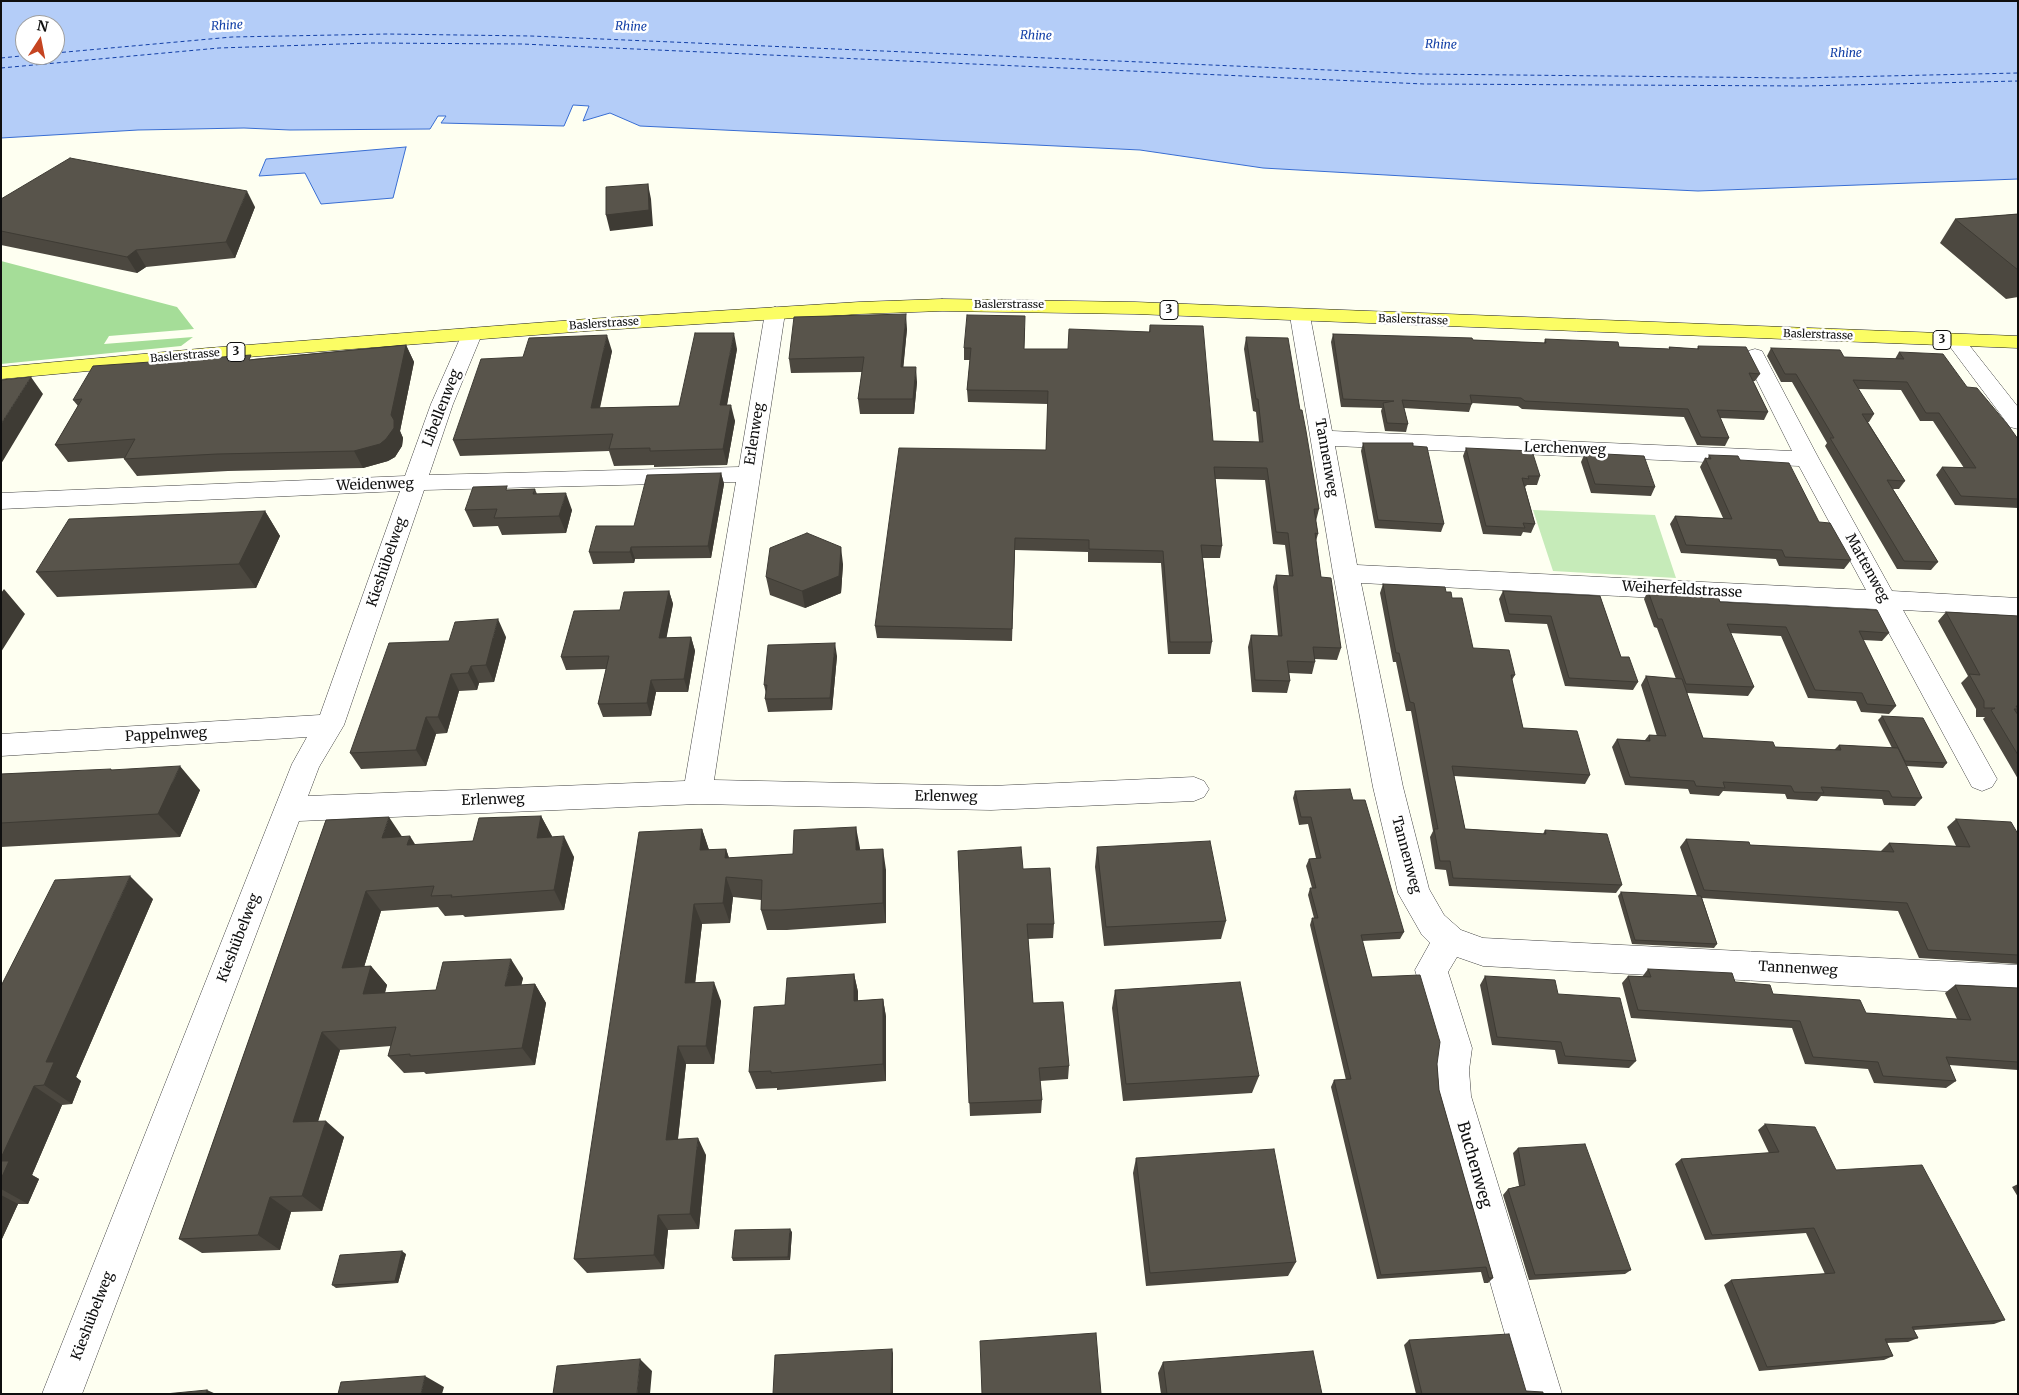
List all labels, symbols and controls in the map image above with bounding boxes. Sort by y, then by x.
north arrow [15,15,65,65]
text: N [36,16,50,36]
water label: Rhine [211,18,243,34]
water label: Rhine [615,20,647,34]
water label: Rhine [1020,29,1052,43]
water label: Rhine [1425,38,1457,52]
water label: Rhine [1830,47,1862,61]
street label: Baslerstrasse [974,298,1044,312]
road number: 3 [1160,300,1178,320]
street label: Baslerstrasse [1378,312,1448,328]
street label: Baslerstrasse [569,315,639,333]
street label: Baslerstrasse [1783,327,1853,343]
road number: 3 [1933,330,1951,350]
road number: 3 [227,342,245,362]
street label: Baslerstrasse [150,346,220,366]
street label: Libellenweg [420,367,464,449]
street label: Erlenweg [742,402,768,466]
street label: Tannenweg [1311,417,1341,499]
street label: Lerchenweg [1524,439,1606,459]
street label: Weidenweg [336,475,414,495]
street label: Kieshübelweg [364,515,410,609]
street label: Mattenweg [1841,531,1893,605]
street label: Weiherfeldstrasse [1621,578,1743,602]
street label: Pappelnweg [125,724,207,746]
street label: Erlenweg [914,788,978,806]
street label: Erlenweg [461,791,525,809]
street label: Tannenweg [1388,814,1424,896]
street label: Kieshübelweg [214,891,264,985]
street label: Tannenweg [1758,959,1838,979]
street label: Buchenweg [1452,1119,1496,1211]
street label: Kieshübelweg [68,1269,118,1363]

